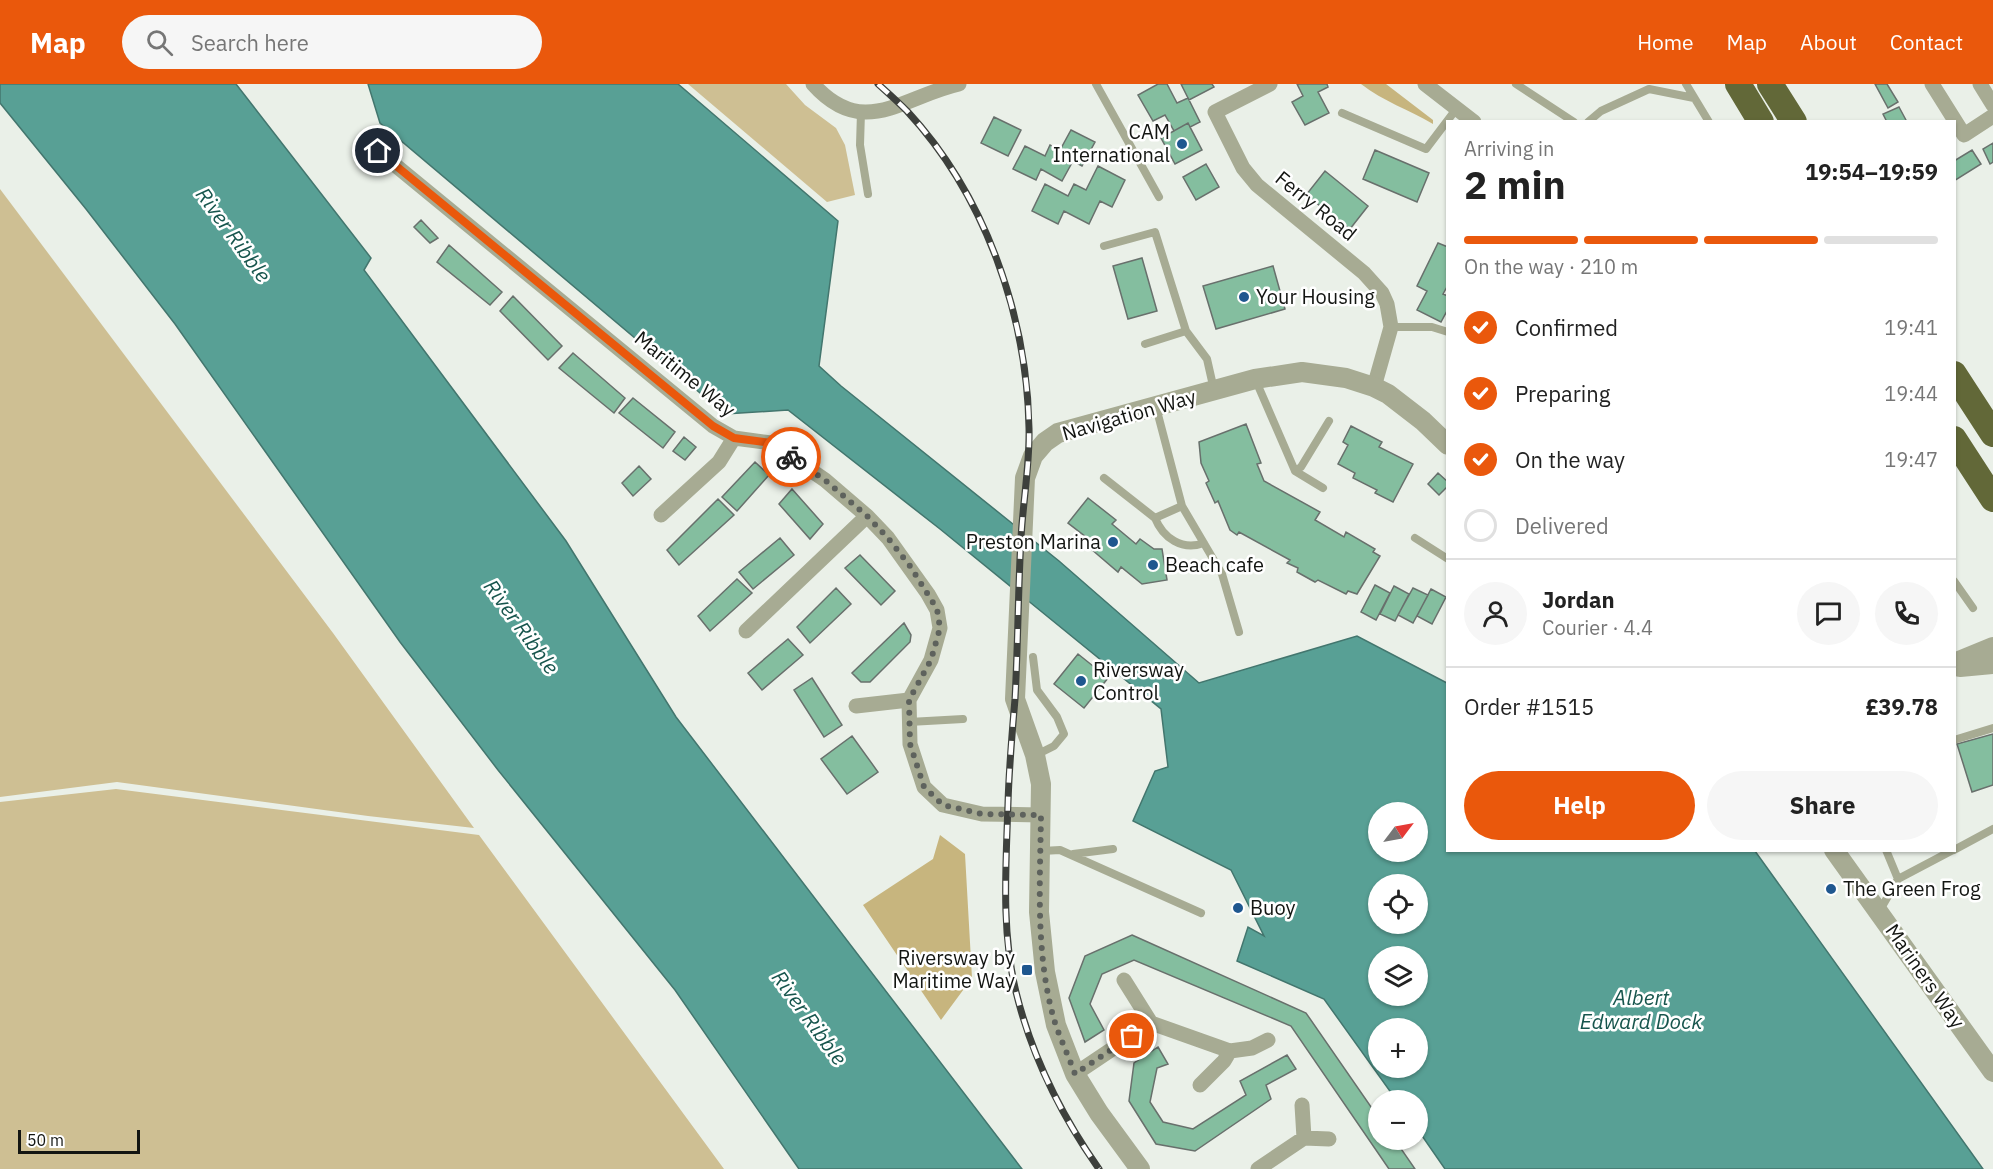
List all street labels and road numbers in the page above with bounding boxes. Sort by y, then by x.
street label: Ferry Road [1270,165,1363,247]
street label: Maritime Way [629,325,741,423]
street label: Navigation Way [1059,382,1199,447]
street label: Mariners Way [1879,918,1971,1033]

